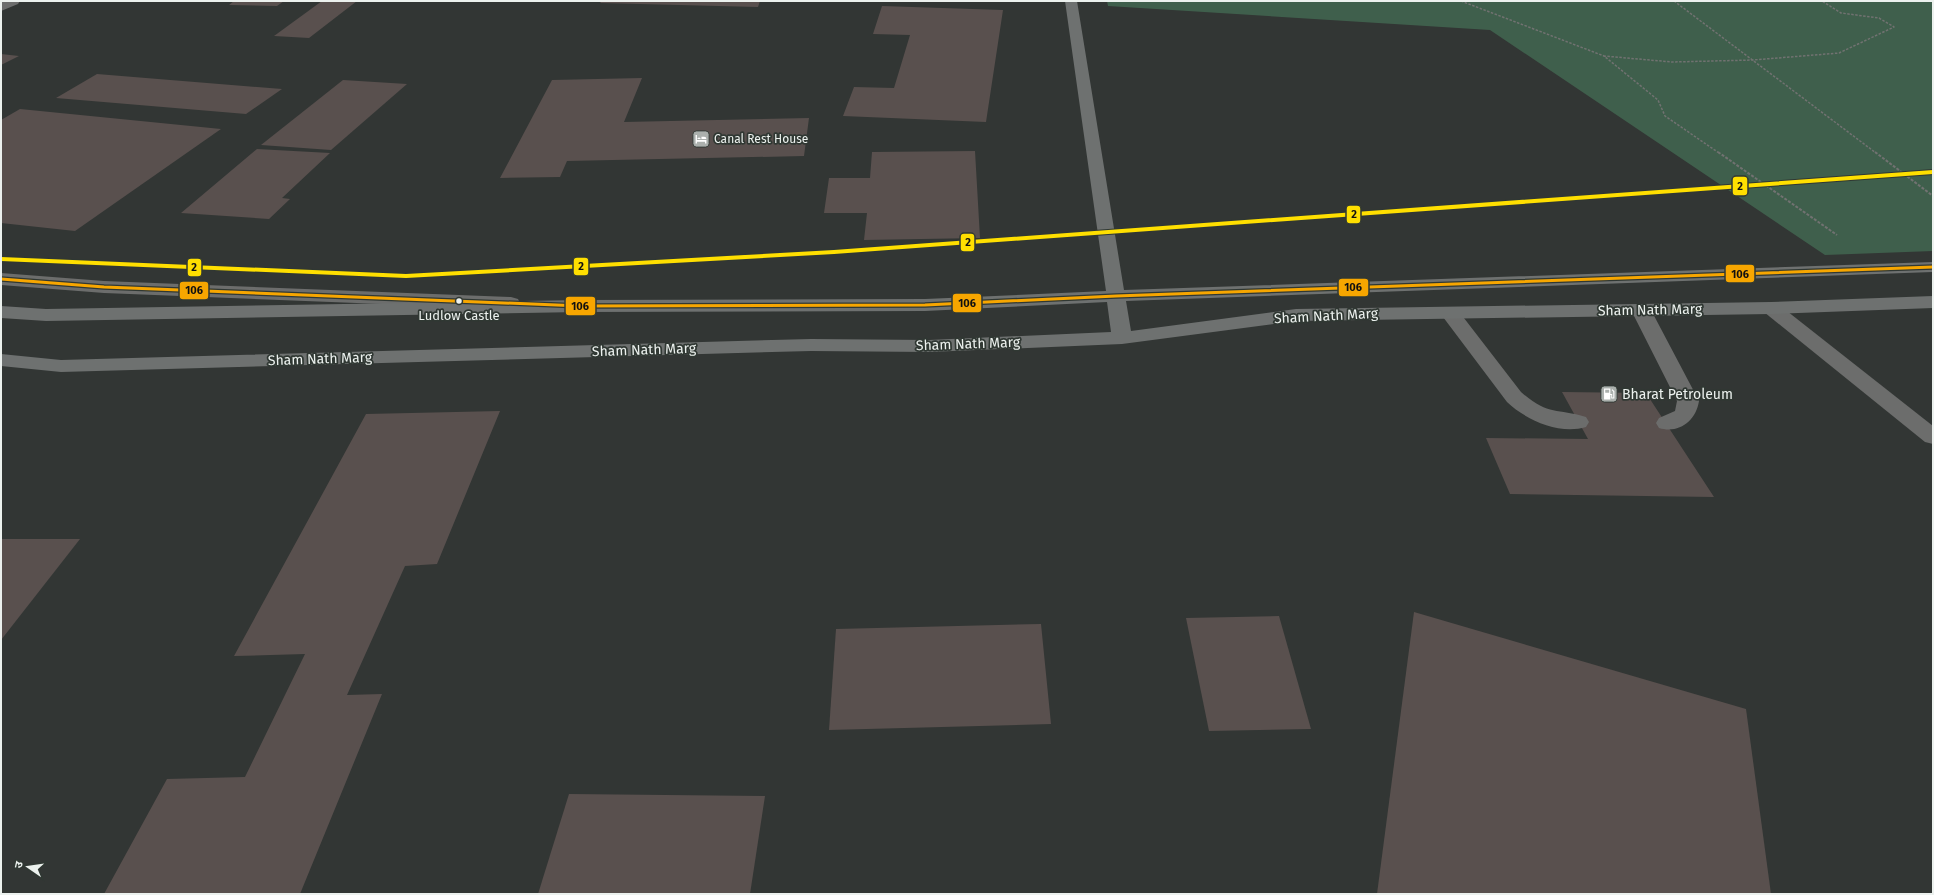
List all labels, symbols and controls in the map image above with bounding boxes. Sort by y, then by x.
hotel icon: Canal Rest House [691,129,711,149]
place label: Canal Rest House [714,132,808,146]
line badge: 2 [1732,176,1748,196]
text: 2 [1737,180,1743,193]
line badge: 2 [1346,205,1361,224]
text: 2 [1351,208,1357,221]
line badge: 2 [960,233,975,252]
text: 2 [965,236,971,249]
line badge: 2 [573,257,589,276]
line badge: 2 [187,258,202,277]
text: 2 [578,260,584,273]
text: 2 [191,261,197,274]
line badge: 106 [1725,264,1755,283]
text: 106 [1731,268,1749,281]
line badge: 106 [1338,278,1369,297]
line badge: 106 [179,281,209,300]
text: 106 [1344,281,1362,294]
text: 106 [185,284,203,297]
line badge: 106 [952,293,982,313]
marker: Ludlow Castle [454,296,464,306]
line badge: 106 [565,296,596,316]
text: 106 [958,297,976,310]
text: 106 [571,300,589,313]
street label: Sham Nath Marg [1598,301,1703,319]
street label: Sham Nath Marg [1273,305,1379,327]
place label: Ludlow Castle [418,308,500,323]
street label: Sham Nath Marg [916,334,1021,354]
street label: Sham Nath Marg [592,340,697,360]
street label: Sham Nath Marg [268,349,373,369]
fuel station icon: Bharat Petroleum [1599,384,1619,404]
place label: Bharat Petroleum [1622,386,1733,403]
north arrow [8,847,48,887]
text: उ [12,860,26,869]

